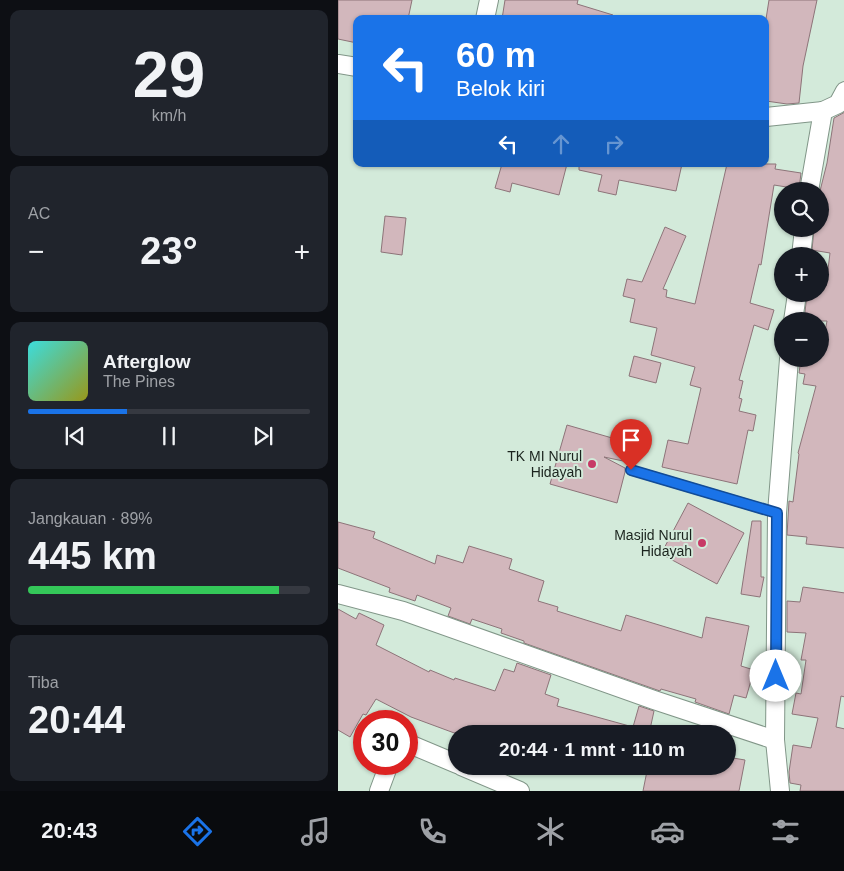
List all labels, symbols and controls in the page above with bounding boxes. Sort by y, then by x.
icon: left [373,35,438,100]
text: 60 m [456,35,536,74]
text: 29 [133,38,205,111]
text: Belok kiri [456,76,545,101]
text: km/h [152,107,186,124]
icon: left [494,130,522,158]
icon: ahead [547,130,575,158]
icon: right [600,130,628,158]
map controls [774,182,829,367]
button: search [774,182,829,237]
text: AC [28,205,50,222]
text: 23° [140,230,198,272]
text: − [28,236,44,267]
text: + [294,236,310,267]
button: + [774,247,829,302]
button: − [774,312,829,367]
text: Afterglow [103,351,191,372]
text: The Pines [103,373,175,390]
pin [610,419,652,470]
icon: previous [61,422,89,450]
icon: pause [155,422,183,450]
icon: next [249,422,277,450]
icon: arrive [617,426,645,454]
place label: TK MI Nurul Hidayah [507,448,582,480]
marker: TK MI Nurul Hidayah [586,458,598,470]
text: Jangkauan · 89% [28,510,153,527]
place label: Masjid Nurul Hidayah [614,527,692,559]
text: 445 km [28,535,157,577]
marker: Masjid Nurul Hidayah [696,537,708,549]
position arrow [749,649,801,701]
text: Tiba [28,674,59,691]
text: 20:44 [28,699,125,741]
speed limit sign: 30 [353,710,418,775]
text: 20:44 · 1 mnt · 110 m [499,739,685,760]
icon: directions [180,814,215,849]
icon: music [298,814,333,849]
icon: phone [415,814,450,849]
icon: climate [533,814,568,849]
icon: car [650,814,685,849]
icon: filters [768,814,803,849]
text: 20:43 [41,818,98,843]

